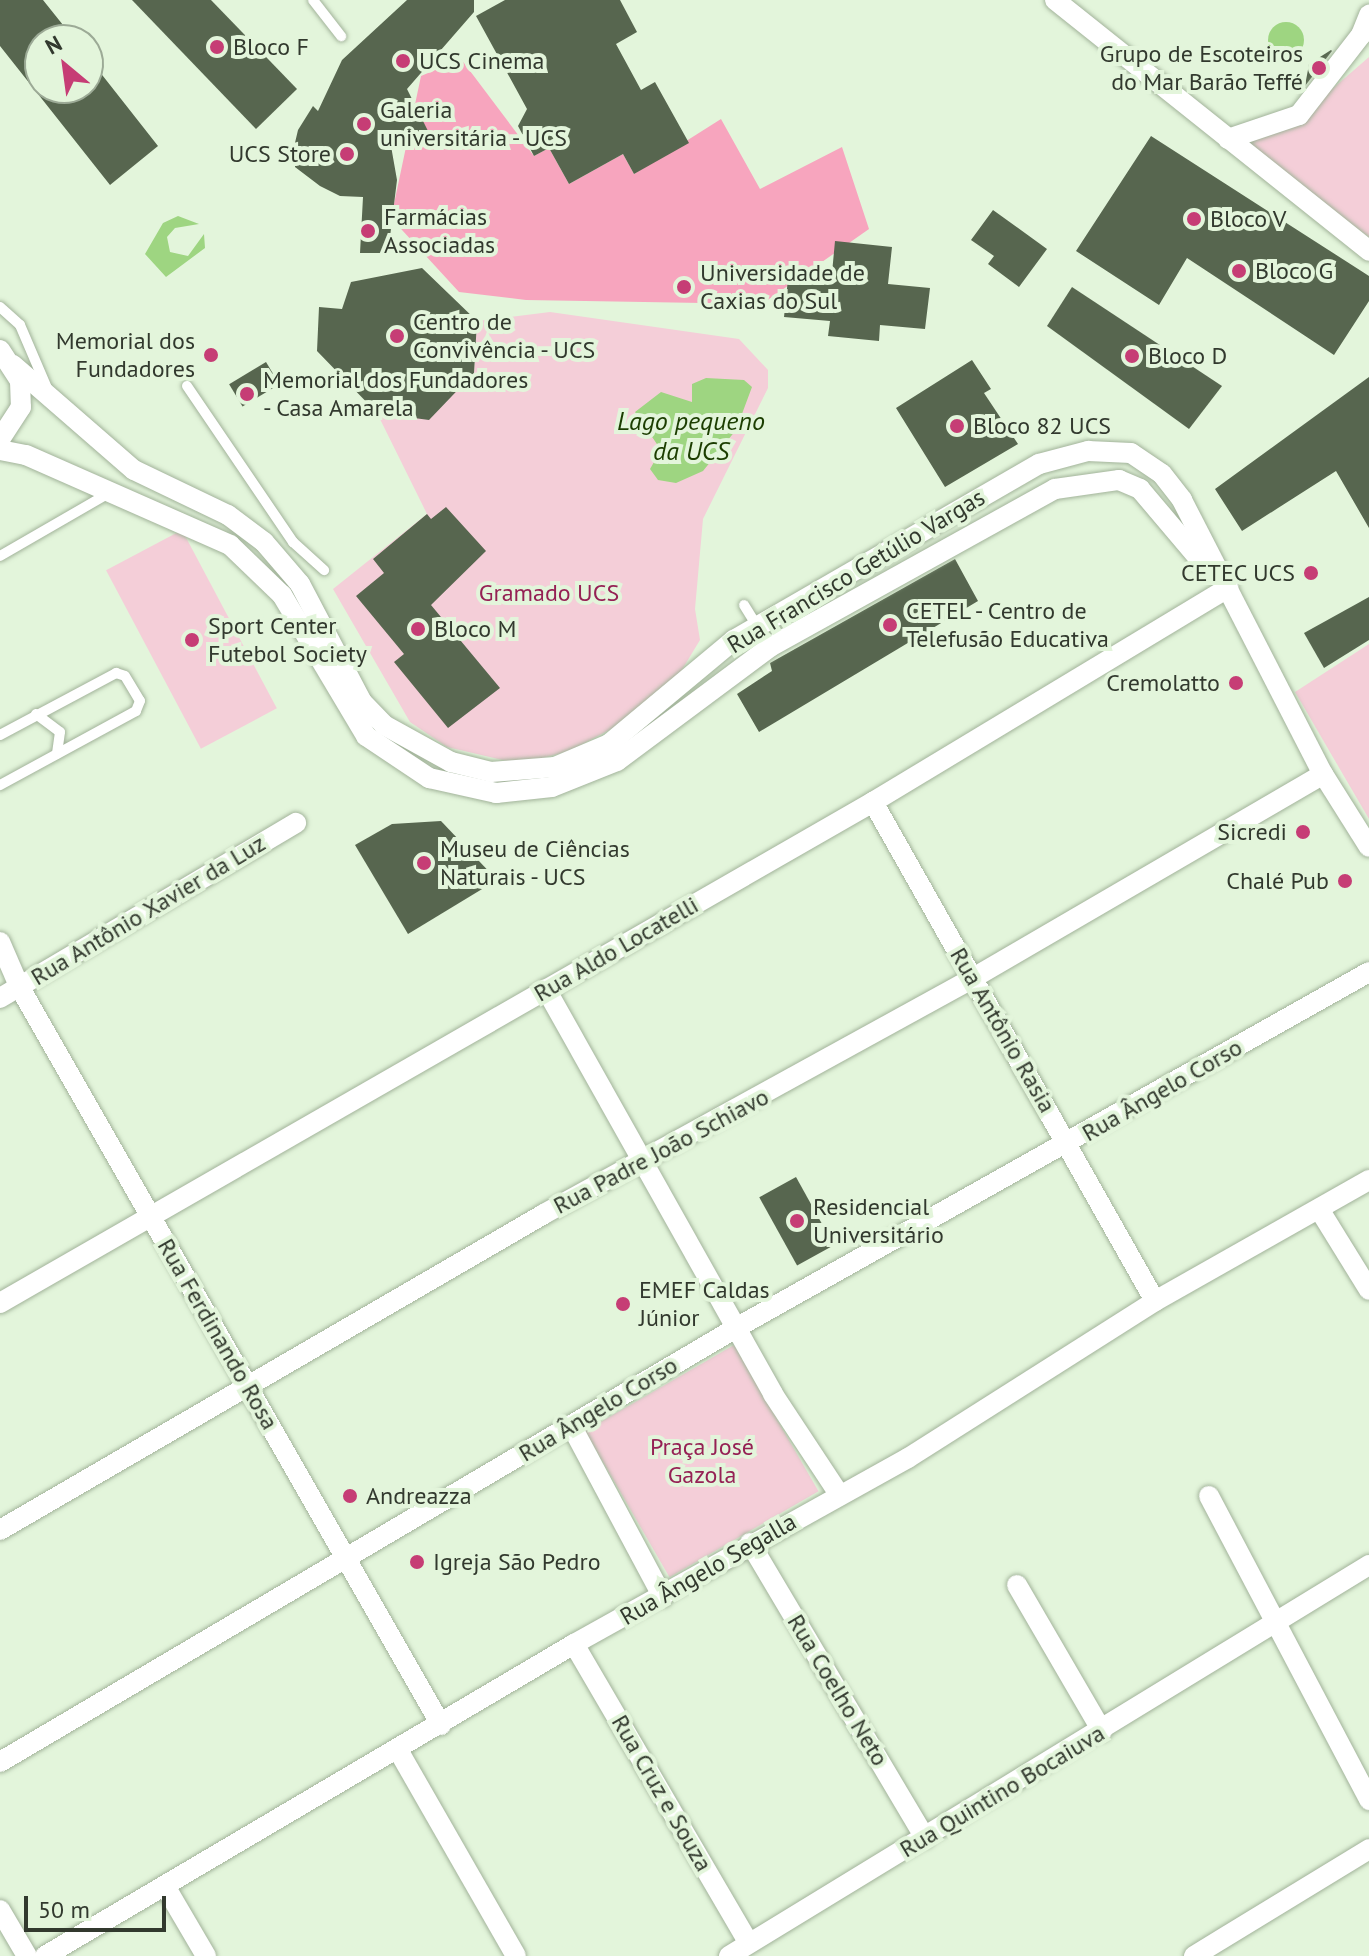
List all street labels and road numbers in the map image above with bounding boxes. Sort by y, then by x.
street label: Rua Francisco Getúlio Vargas [722,482,990,660]
street label: Rua Antônio Xavier da Luz [25,828,271,992]
street label: Rua Aldo Locatelli [528,890,704,1008]
street label: Rua Antônio Rasia [944,942,1062,1118]
street label: Rua Ângelo Corso [1077,1032,1247,1148]
street label: Rua Padre João Schiavo [548,1082,774,1220]
street label: Rua Ferdinando Rosa [152,1233,284,1435]
street label: Rua Ângelo Corso [513,1350,683,1468]
street label: Rua Ângelo Segalla [615,1507,801,1631]
street label: Rua Coelho Neto [781,1609,895,1771]
street label: Rua Cruz e Souza [605,1709,719,1877]
street label: Rua Quintino Bocaiuva [894,1718,1110,1864]

